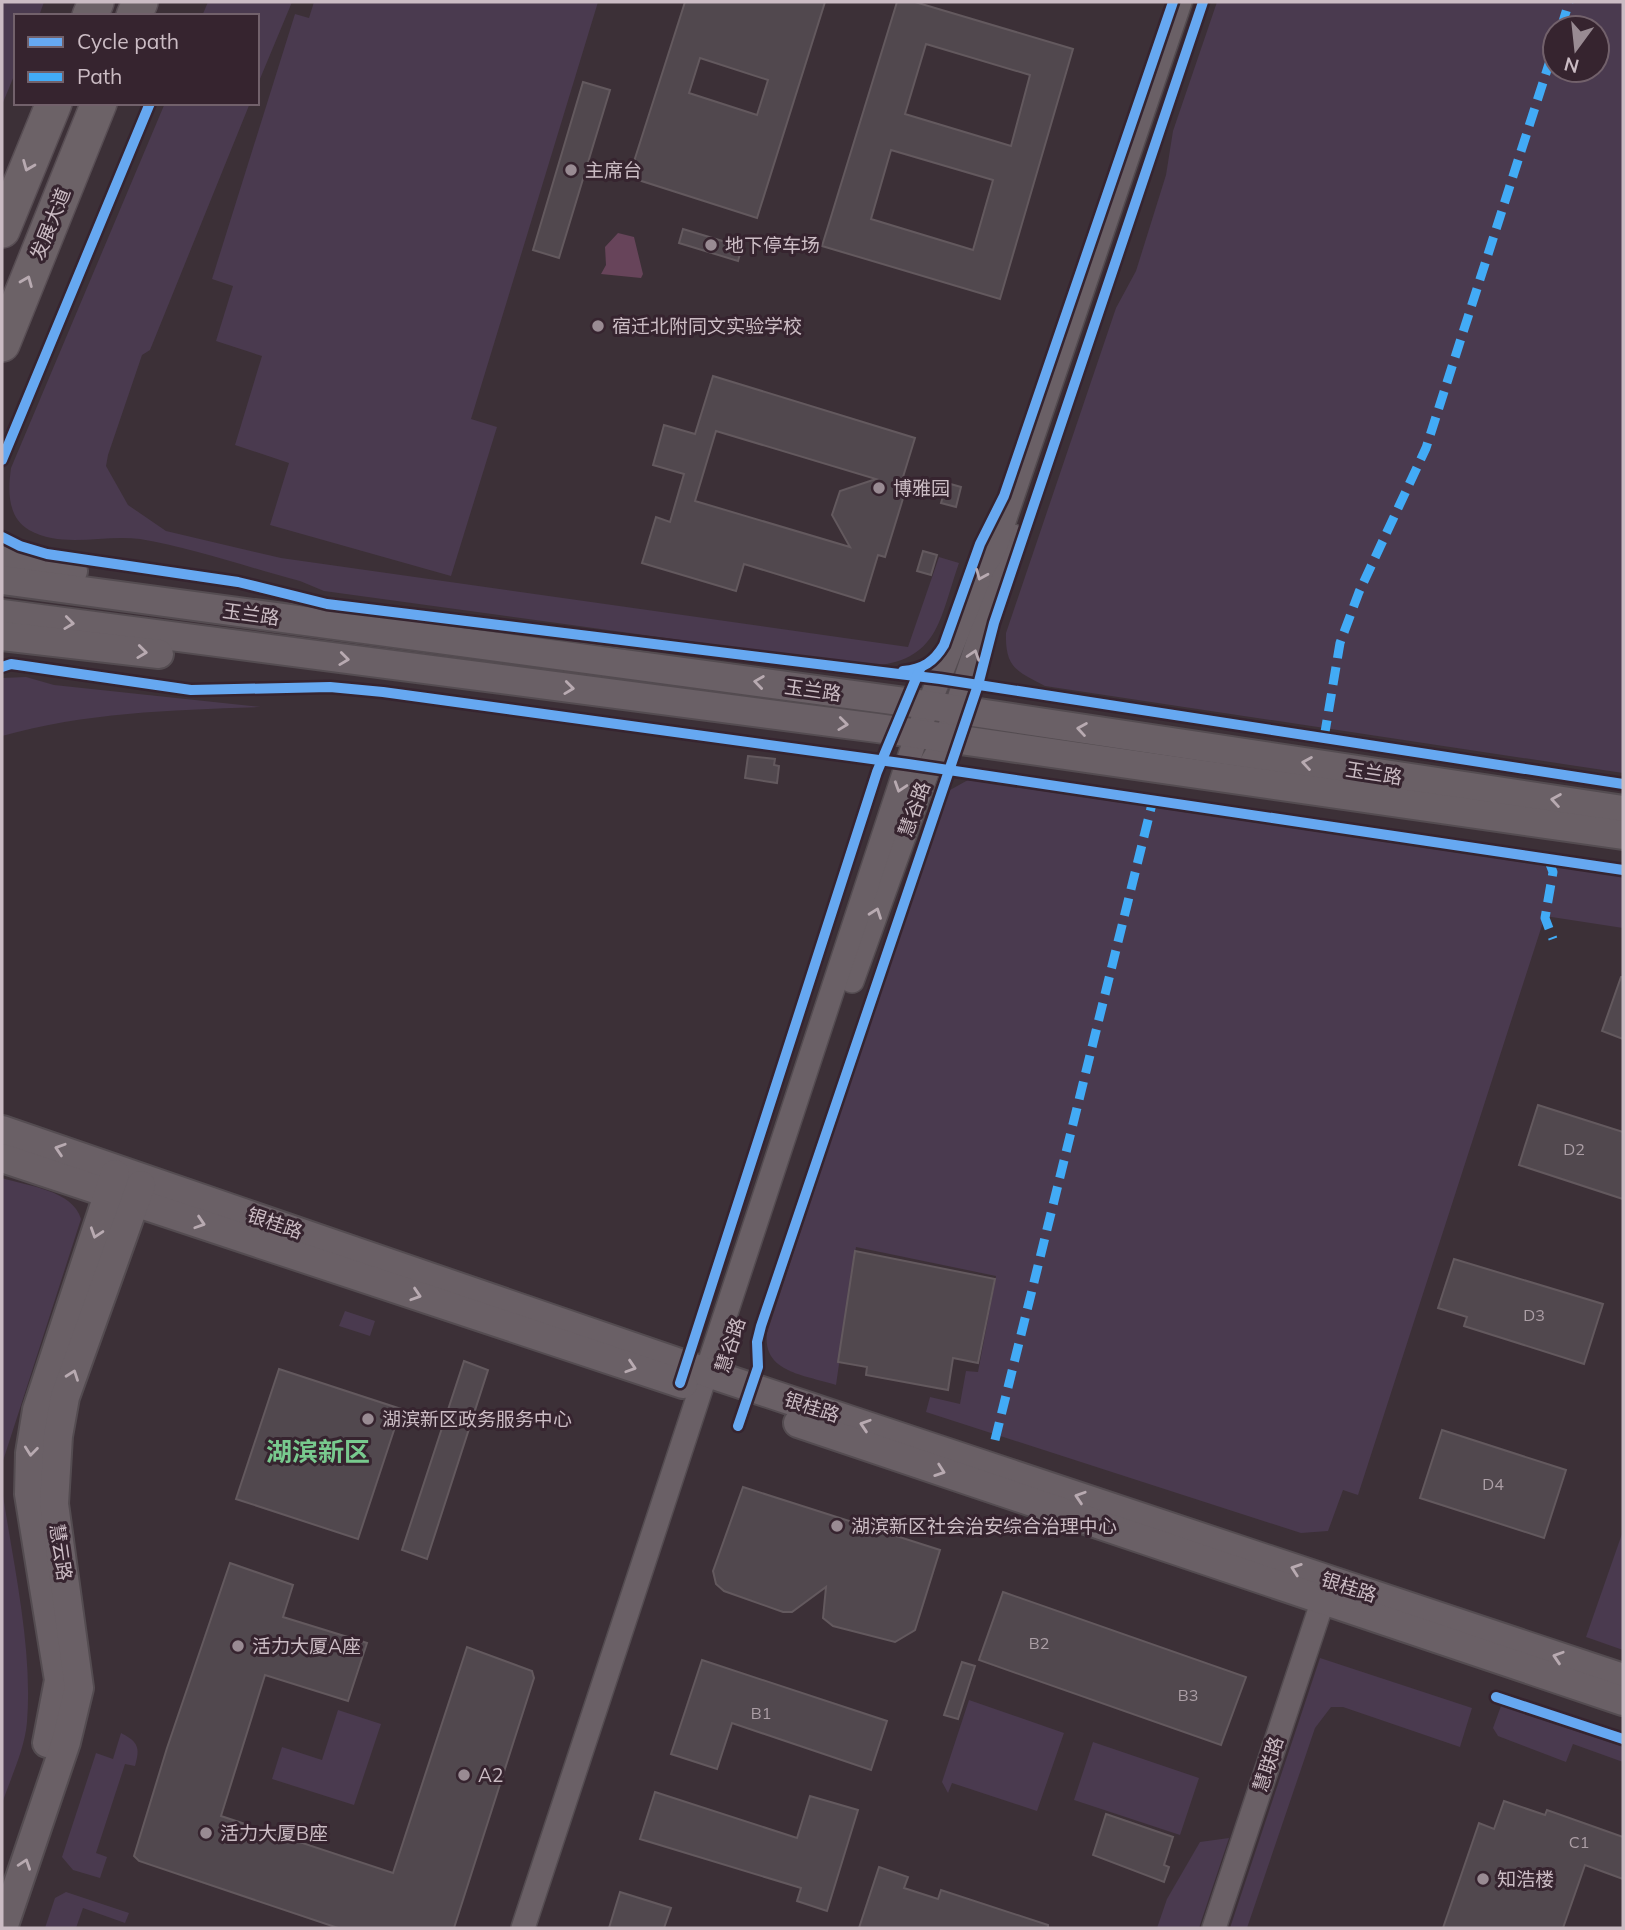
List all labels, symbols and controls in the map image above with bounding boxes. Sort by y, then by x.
legend [14,14,259,105]
north arrow [1541,14,1611,84]
text: Cycle path [77,28,179,54]
text: N [1562,52,1582,79]
text: Path [77,63,122,89]
place label: 主席台 [585,158,642,182]
one-way arrow [22,159,36,172]
marker: 主席台 [563,162,579,178]
street label: 发展大道 [25,184,75,264]
place label: 地下停车场 [725,233,820,257]
marker: 地下停车场 [703,237,719,253]
one-way arrow [19,276,33,288]
place label: 宿迁北附同文实验学校 [612,314,802,338]
marker: 宿迁北附同文实验学校 [590,318,606,334]
place label: 博雅园 [893,476,950,500]
marker: 博雅园 [871,480,887,496]
one-way arrow [975,568,989,580]
street label: 玉兰路 [221,598,281,630]
one-way arrow [64,615,75,630]
one-way arrow [137,644,148,659]
one-way arrow [966,649,980,662]
one-way arrow [338,651,349,666]
street label: 玉兰路 [783,674,843,706]
one-way arrow [754,675,765,690]
one-way arrow [563,681,575,696]
one-way arrow [837,716,849,731]
one-way arrow [1076,721,1088,736]
one-way arrow [1301,755,1312,770]
street label: 玉兰路 [1344,757,1404,789]
street label: 慧谷路 [893,778,935,840]
one-way arrow [894,781,908,793]
one-way arrow [1550,793,1562,808]
one-way arrow [868,907,882,919]
house number: D2 [1563,1139,1585,1159]
one-way arrow [54,1143,66,1158]
street label: 银桂路 [244,1202,306,1244]
one-way arrow [193,1215,205,1229]
one-way arrow [90,1227,104,1239]
one-way arrow [409,1287,421,1301]
house number: D3 [1523,1305,1545,1325]
street label: 慧谷路 [710,1314,750,1376]
one-way arrow [625,1359,637,1373]
one-way arrow [65,1369,79,1381]
street label: 银桂路 [781,1387,843,1427]
place label: 湖滨新区政务服务中心 [382,1407,572,1431]
marker: 湖滨新区政务服务中心 [360,1411,376,1427]
one-way arrow [859,1419,871,1433]
district label: 湖滨新区 [266,1435,370,1468]
one-way arrow [24,1445,39,1457]
one-way arrow [933,1463,945,1477]
house number: D4 [1482,1474,1504,1494]
one-way arrow [1075,1491,1087,1505]
place label: 湖滨新区社会治安综合治理中心 [851,1514,1117,1538]
marker: 湖滨新区社会治安综合治理中心 [829,1518,845,1534]
street label: 慧云路 [45,1522,77,1582]
one-way arrow [1291,1563,1303,1577]
street label: 银桂路 [1318,1567,1380,1607]
house number: B2 [1029,1633,1049,1653]
place label: 活力大厦A座 [252,1634,361,1658]
marker: 活力大厦A座 [230,1638,246,1654]
one-way arrow [1553,1651,1565,1665]
house number: B3 [1178,1685,1198,1705]
house number: B1 [751,1703,771,1723]
street label: 慧联路 [1248,1733,1288,1795]
place label: A2 [478,1763,503,1787]
marker: A2 [456,1767,472,1783]
place label: 活力大厦B座 [220,1821,328,1845]
marker: 活力大厦B座 [198,1825,214,1841]
house number: C1 [1569,1832,1589,1852]
one-way arrow [17,1858,31,1870]
place label: 知浩楼 [1497,1867,1554,1891]
marker: 知浩楼 [1475,1871,1491,1887]

